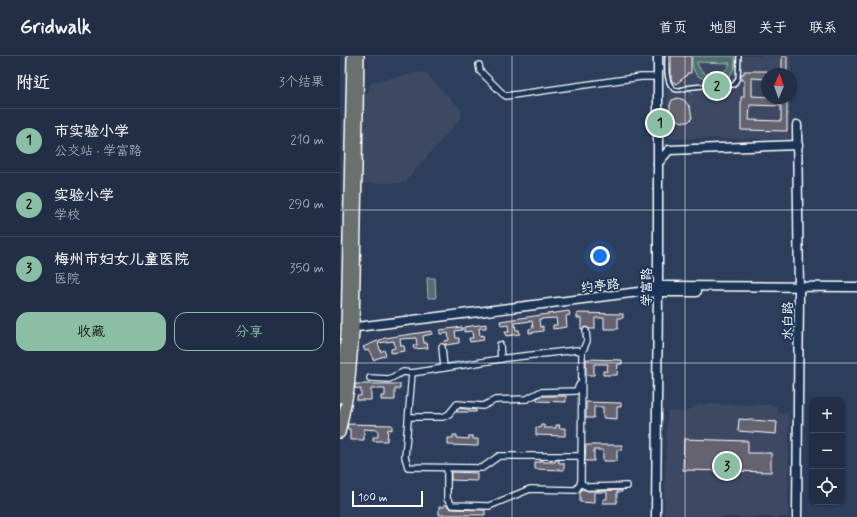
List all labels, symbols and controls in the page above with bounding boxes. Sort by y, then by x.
text: Gridwalk [20,15,91,40]
text: 首页 [659,19,687,37]
text: 地图 [709,19,737,37]
text: 关于 [759,19,787,37]
text: 联系 [809,19,837,37]
north arrow [761,68,797,104]
pin: 2 [704,71,730,101]
text: 附近 [16,72,50,94]
text: 3个结果 [279,74,324,91]
pin: 1 [647,108,673,138]
text: 市实验小学 [54,122,129,142]
text: 1 [26,132,32,149]
text: 210 m [290,132,324,149]
text: 公交站 · 学富路 [54,143,142,160]
text: 实验小学 [54,186,114,206]
text: 2 [26,196,32,213]
text: 290 m [288,196,324,213]
text: 学校 [54,207,80,224]
your location [590,246,610,266]
text: 梅州市妇女儿童医院 [54,250,189,270]
text: 3 [26,260,32,277]
text: 350 m [290,260,324,277]
street label: 学富路 [639,267,656,307]
text: 医院 [54,271,80,288]
street label: 约亭路 [580,276,621,297]
street label: 水白路 [780,301,797,341]
button: 收藏 [16,312,166,351]
button: 分享 [174,312,324,351]
map controls [809,397,845,505]
button: + [809,397,845,433]
button: − [809,433,845,469]
pin: 3 [714,451,740,481]
button: locate [809,469,845,505]
scale bar [352,489,423,508]
text: 100 m [358,491,388,505]

